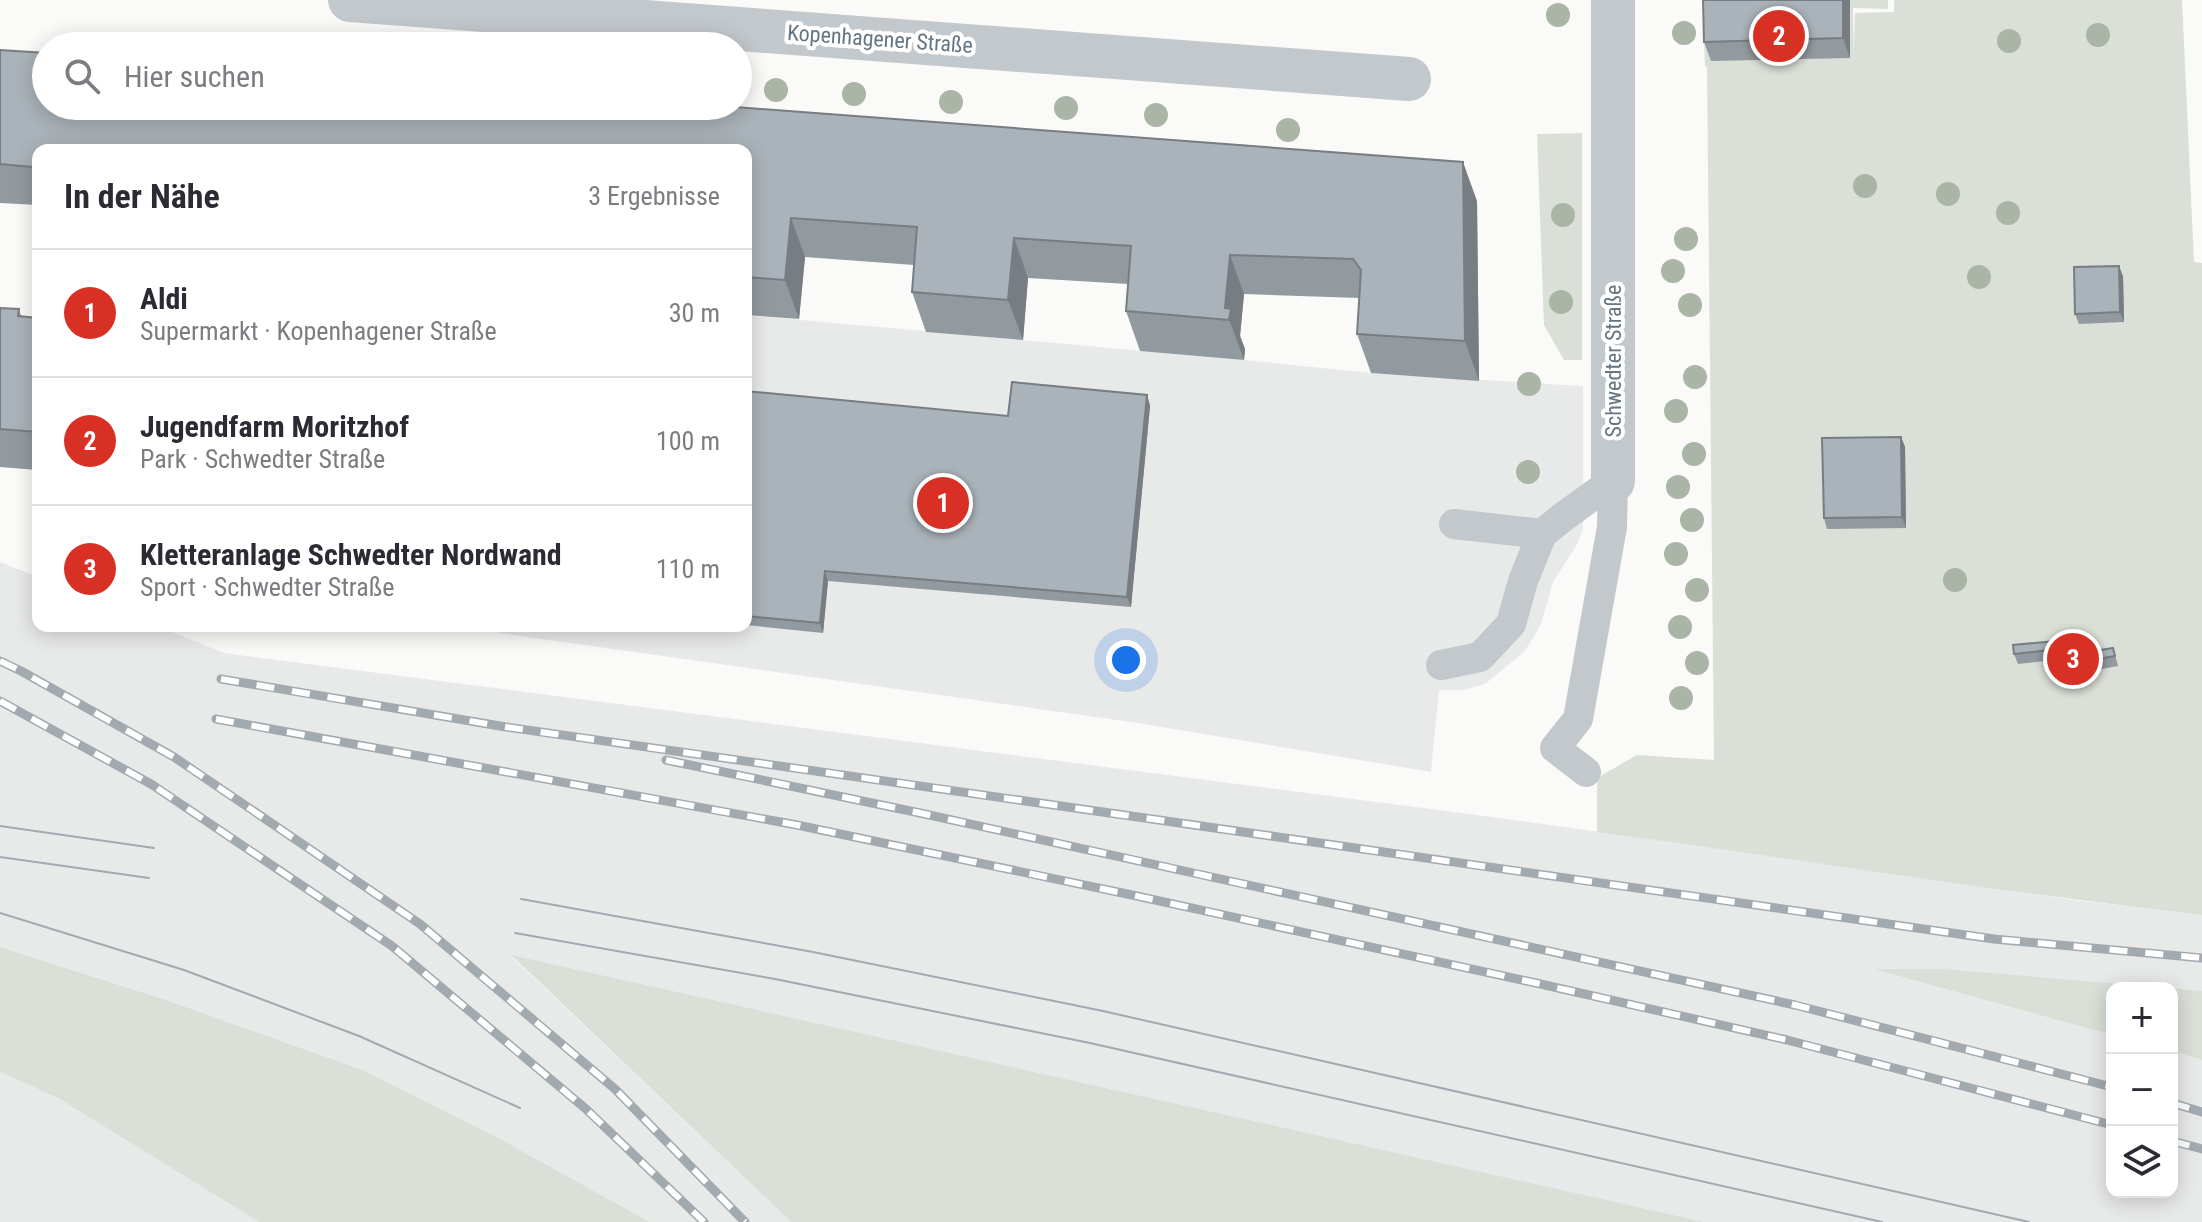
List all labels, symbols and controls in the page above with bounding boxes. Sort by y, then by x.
pin: 2 [1753,6,1805,66]
street label: Kopenhagener Straße [786,20,974,58]
search box [32,32,752,120]
icon: search [60,54,104,98]
text: Hier suchen [124,59,265,94]
text: In der Nähe [64,176,220,216]
text: 3 Ergebnisse [588,181,720,211]
text: Aldi [140,281,188,316]
street label: Schwedter Straße [1601,285,1626,437]
text: 1 [83,298,97,328]
text: 30 m [669,298,720,328]
text: Supermarkt · Kopenhagener Straße [140,316,497,346]
text: Jugendfarm Moritzhof [140,409,409,444]
text: 2 [83,426,97,456]
text: 100 m [656,426,720,456]
text: Park · Schwedter Straße [140,444,385,474]
pin: 1 [917,473,969,533]
text: Kletteranlage Schwedter Nordwand [140,537,562,572]
text: 3 [83,554,97,584]
text: 110 m [656,554,720,584]
text: Sport · Schwedter Straße [140,572,394,602]
pin: 3 [2047,629,2099,689]
your location [1106,640,1146,680]
map controls [2106,982,2178,1198]
button: + [2106,982,2178,1054]
button: − [2106,1054,2178,1126]
button: layers [2106,1126,2178,1198]

